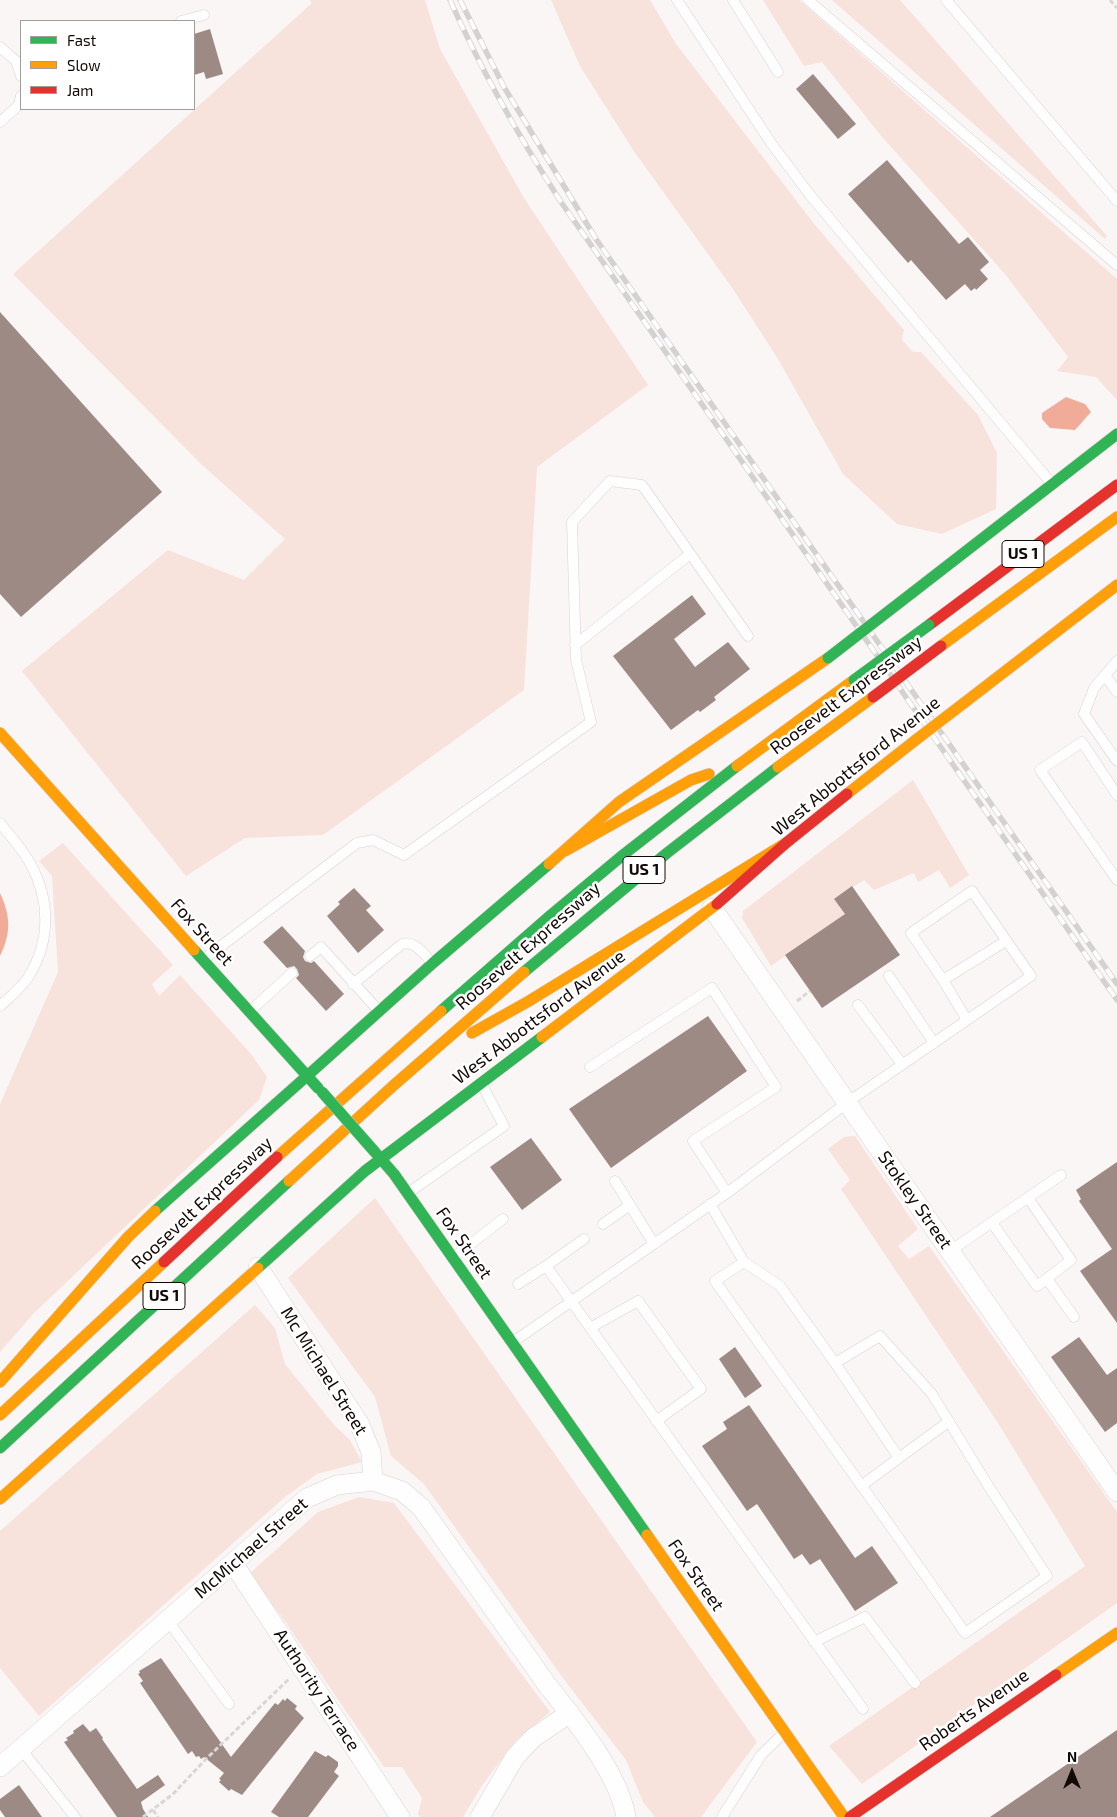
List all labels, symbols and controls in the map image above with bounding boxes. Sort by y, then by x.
legend [20,20,195,110]
text: Fast [67,31,96,49]
text: Slow [67,56,101,74]
text: Jam [67,81,93,99]
road number: US 1 [1002,540,1044,568]
street label: Roosevelt Expressway [766,631,926,759]
street label: West Abbottsford Avenue [768,692,944,840]
road number: US 1 [623,856,665,884]
street label: Roosevelt Expressway [451,877,605,1015]
street label: Fox Street [166,894,238,970]
street label: West Abbottsford Avenue [449,945,629,1089]
street label: Roosevelt Expressway [127,1132,277,1274]
street label: Stokley Street [873,1147,957,1253]
street label: Fox Street [431,1203,497,1283]
road number: US 1 [143,1282,185,1310]
street label: Mc Michael Street [276,1303,372,1439]
street label: McMichael Street [190,1493,312,1603]
street label: Fox Street [663,1535,729,1615]
street label: Authority Terrace [269,1625,365,1755]
street label: Roberts Avenue [915,1664,1033,1756]
north arrow [1047,1747,1097,1797]
text: N [1067,1748,1077,1765]

